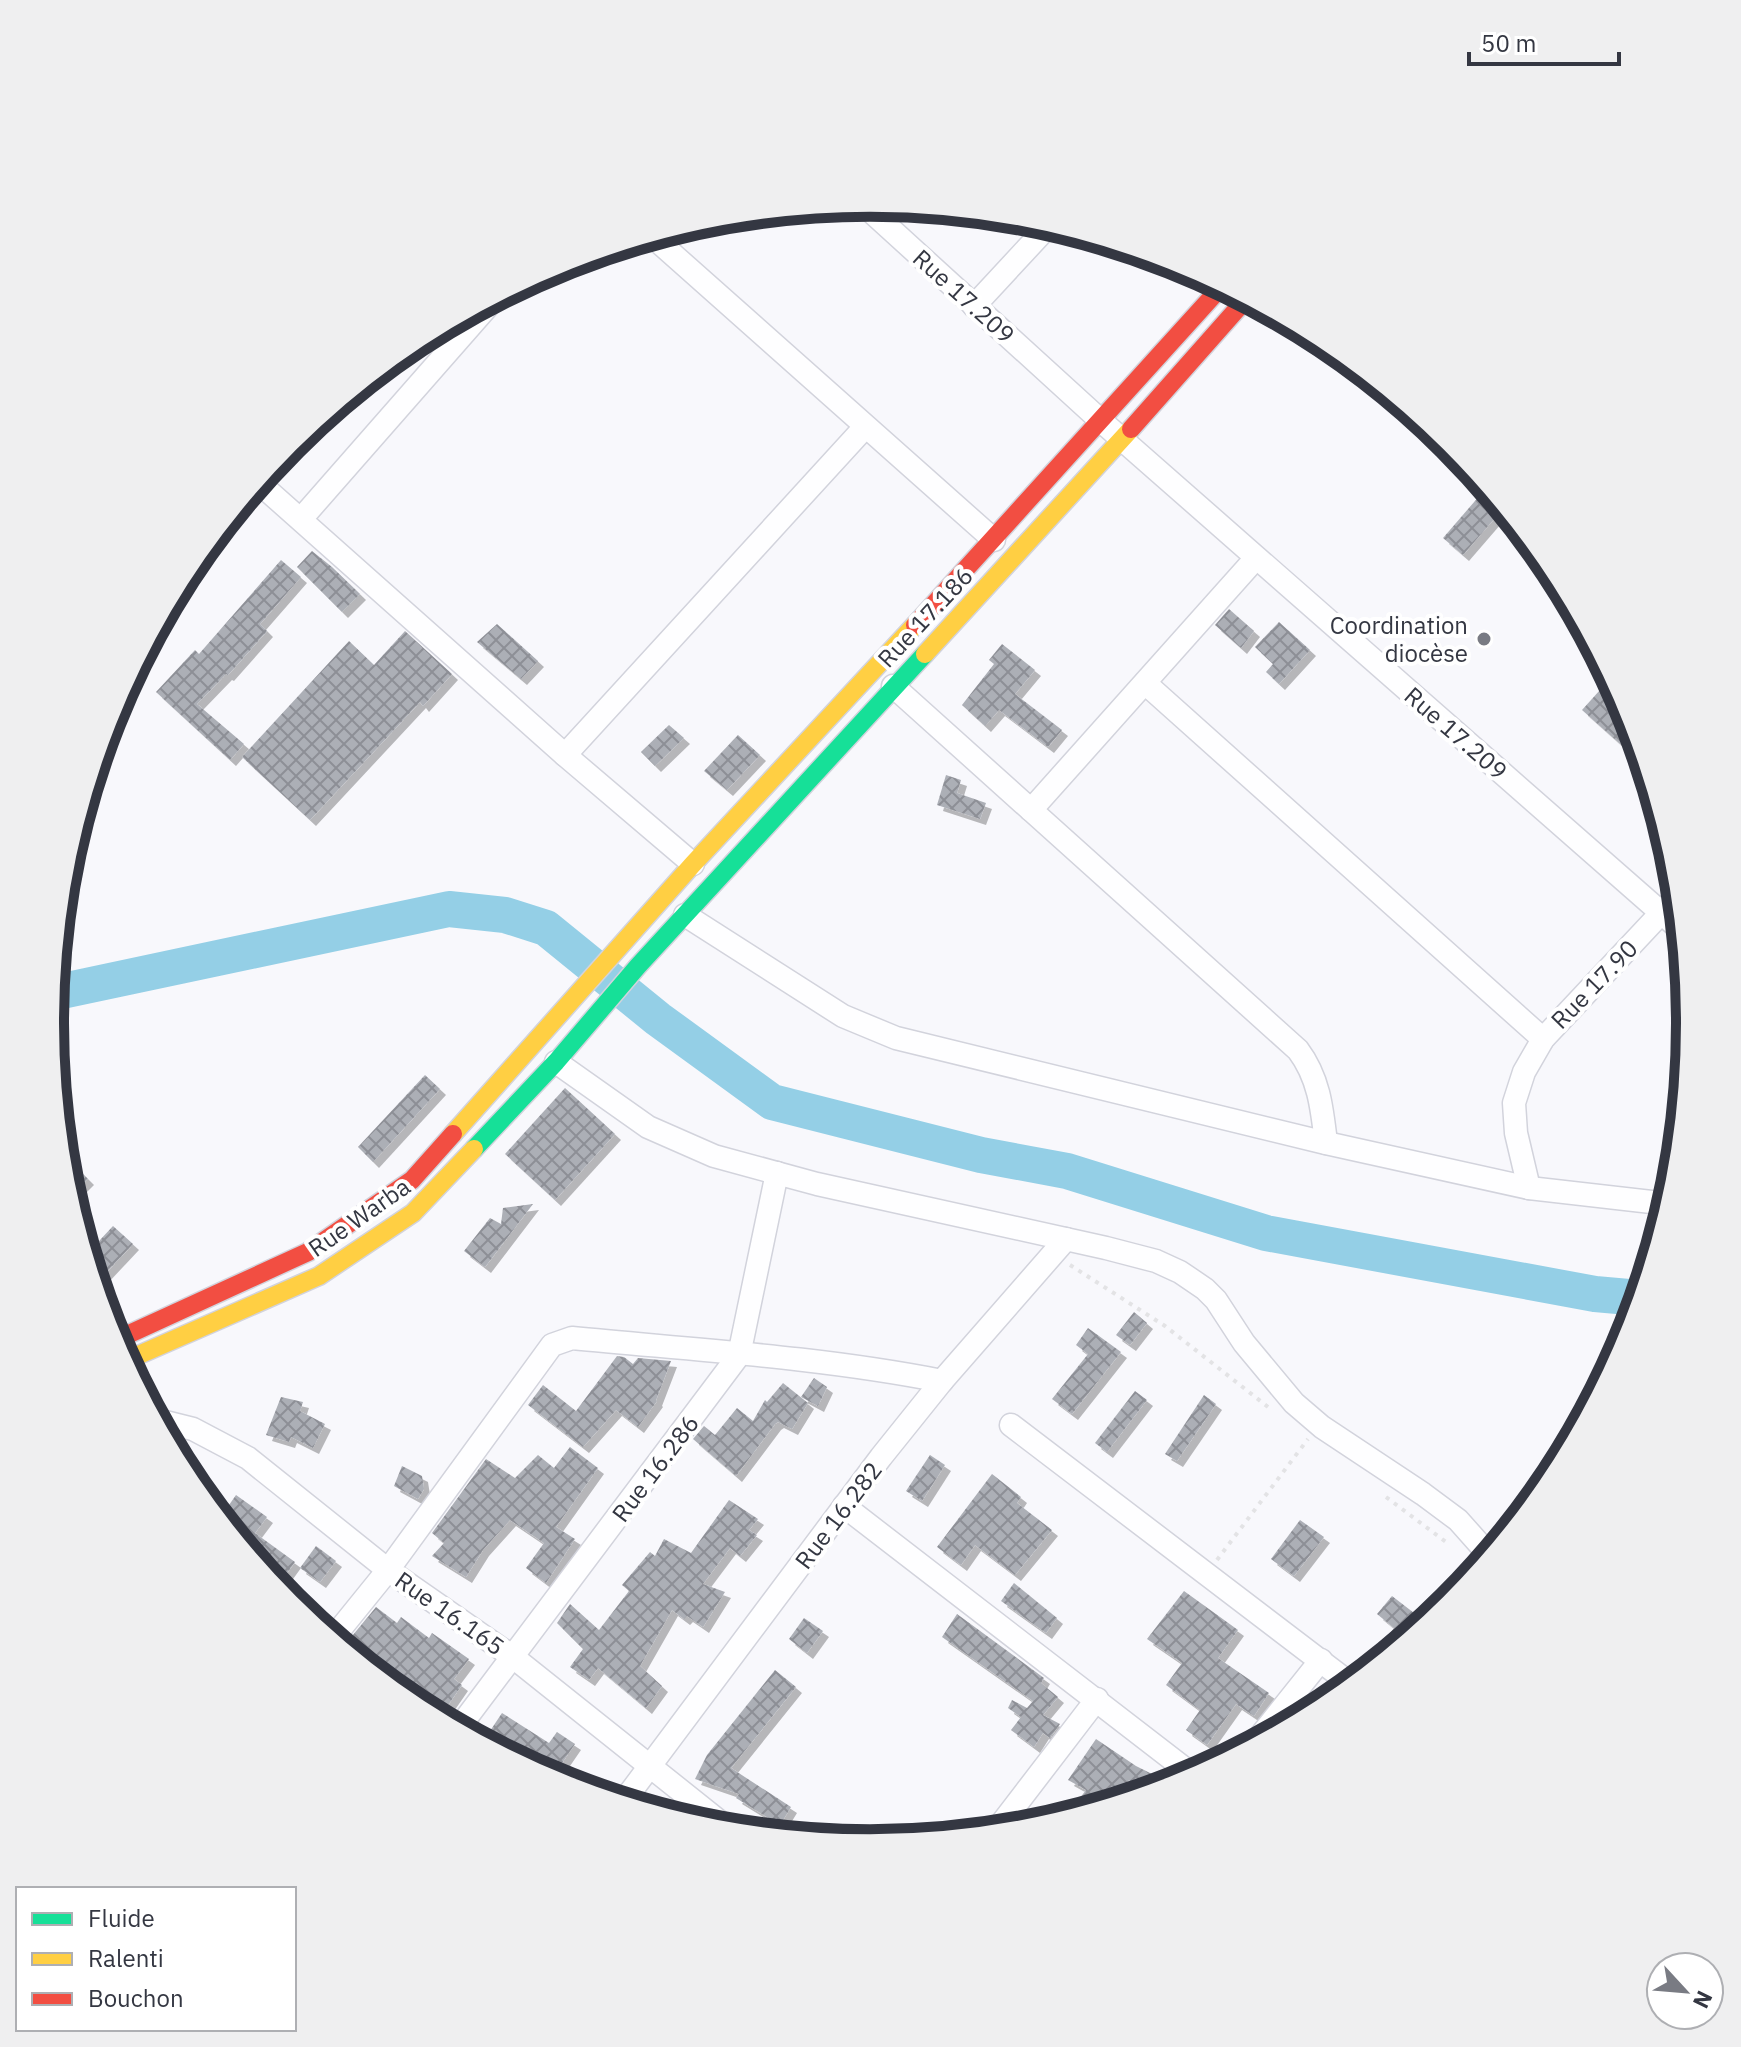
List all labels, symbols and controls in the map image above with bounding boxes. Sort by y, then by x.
scale bar [1469,16,1619,66]
text: 50 m [1481,27,1536,59]
street label: Rue 17.209 [906,242,1022,350]
street label: Rue 17.186 [870,560,980,674]
place label: Coordination diocèse [1330,609,1468,669]
marker: Coordination diocèse [1475,630,1493,648]
street label: Rue 17.209 [1398,679,1514,787]
street label: Rue 17.90 [1544,933,1644,1035]
street label: Rue Warba [302,1170,416,1264]
street label: Rue 16.286 [604,1408,706,1528]
street label: Rue 16.282 [787,1455,889,1575]
street label: Rue 16.165 [389,1564,511,1662]
legend [16,1887,296,2031]
text: Fluide [88,1902,155,1934]
text: Ralenti [88,1942,164,1974]
north arrow [1645,1951,1725,2031]
text: Bouchon [88,1982,184,2014]
text: N [1687,1986,1720,2014]

